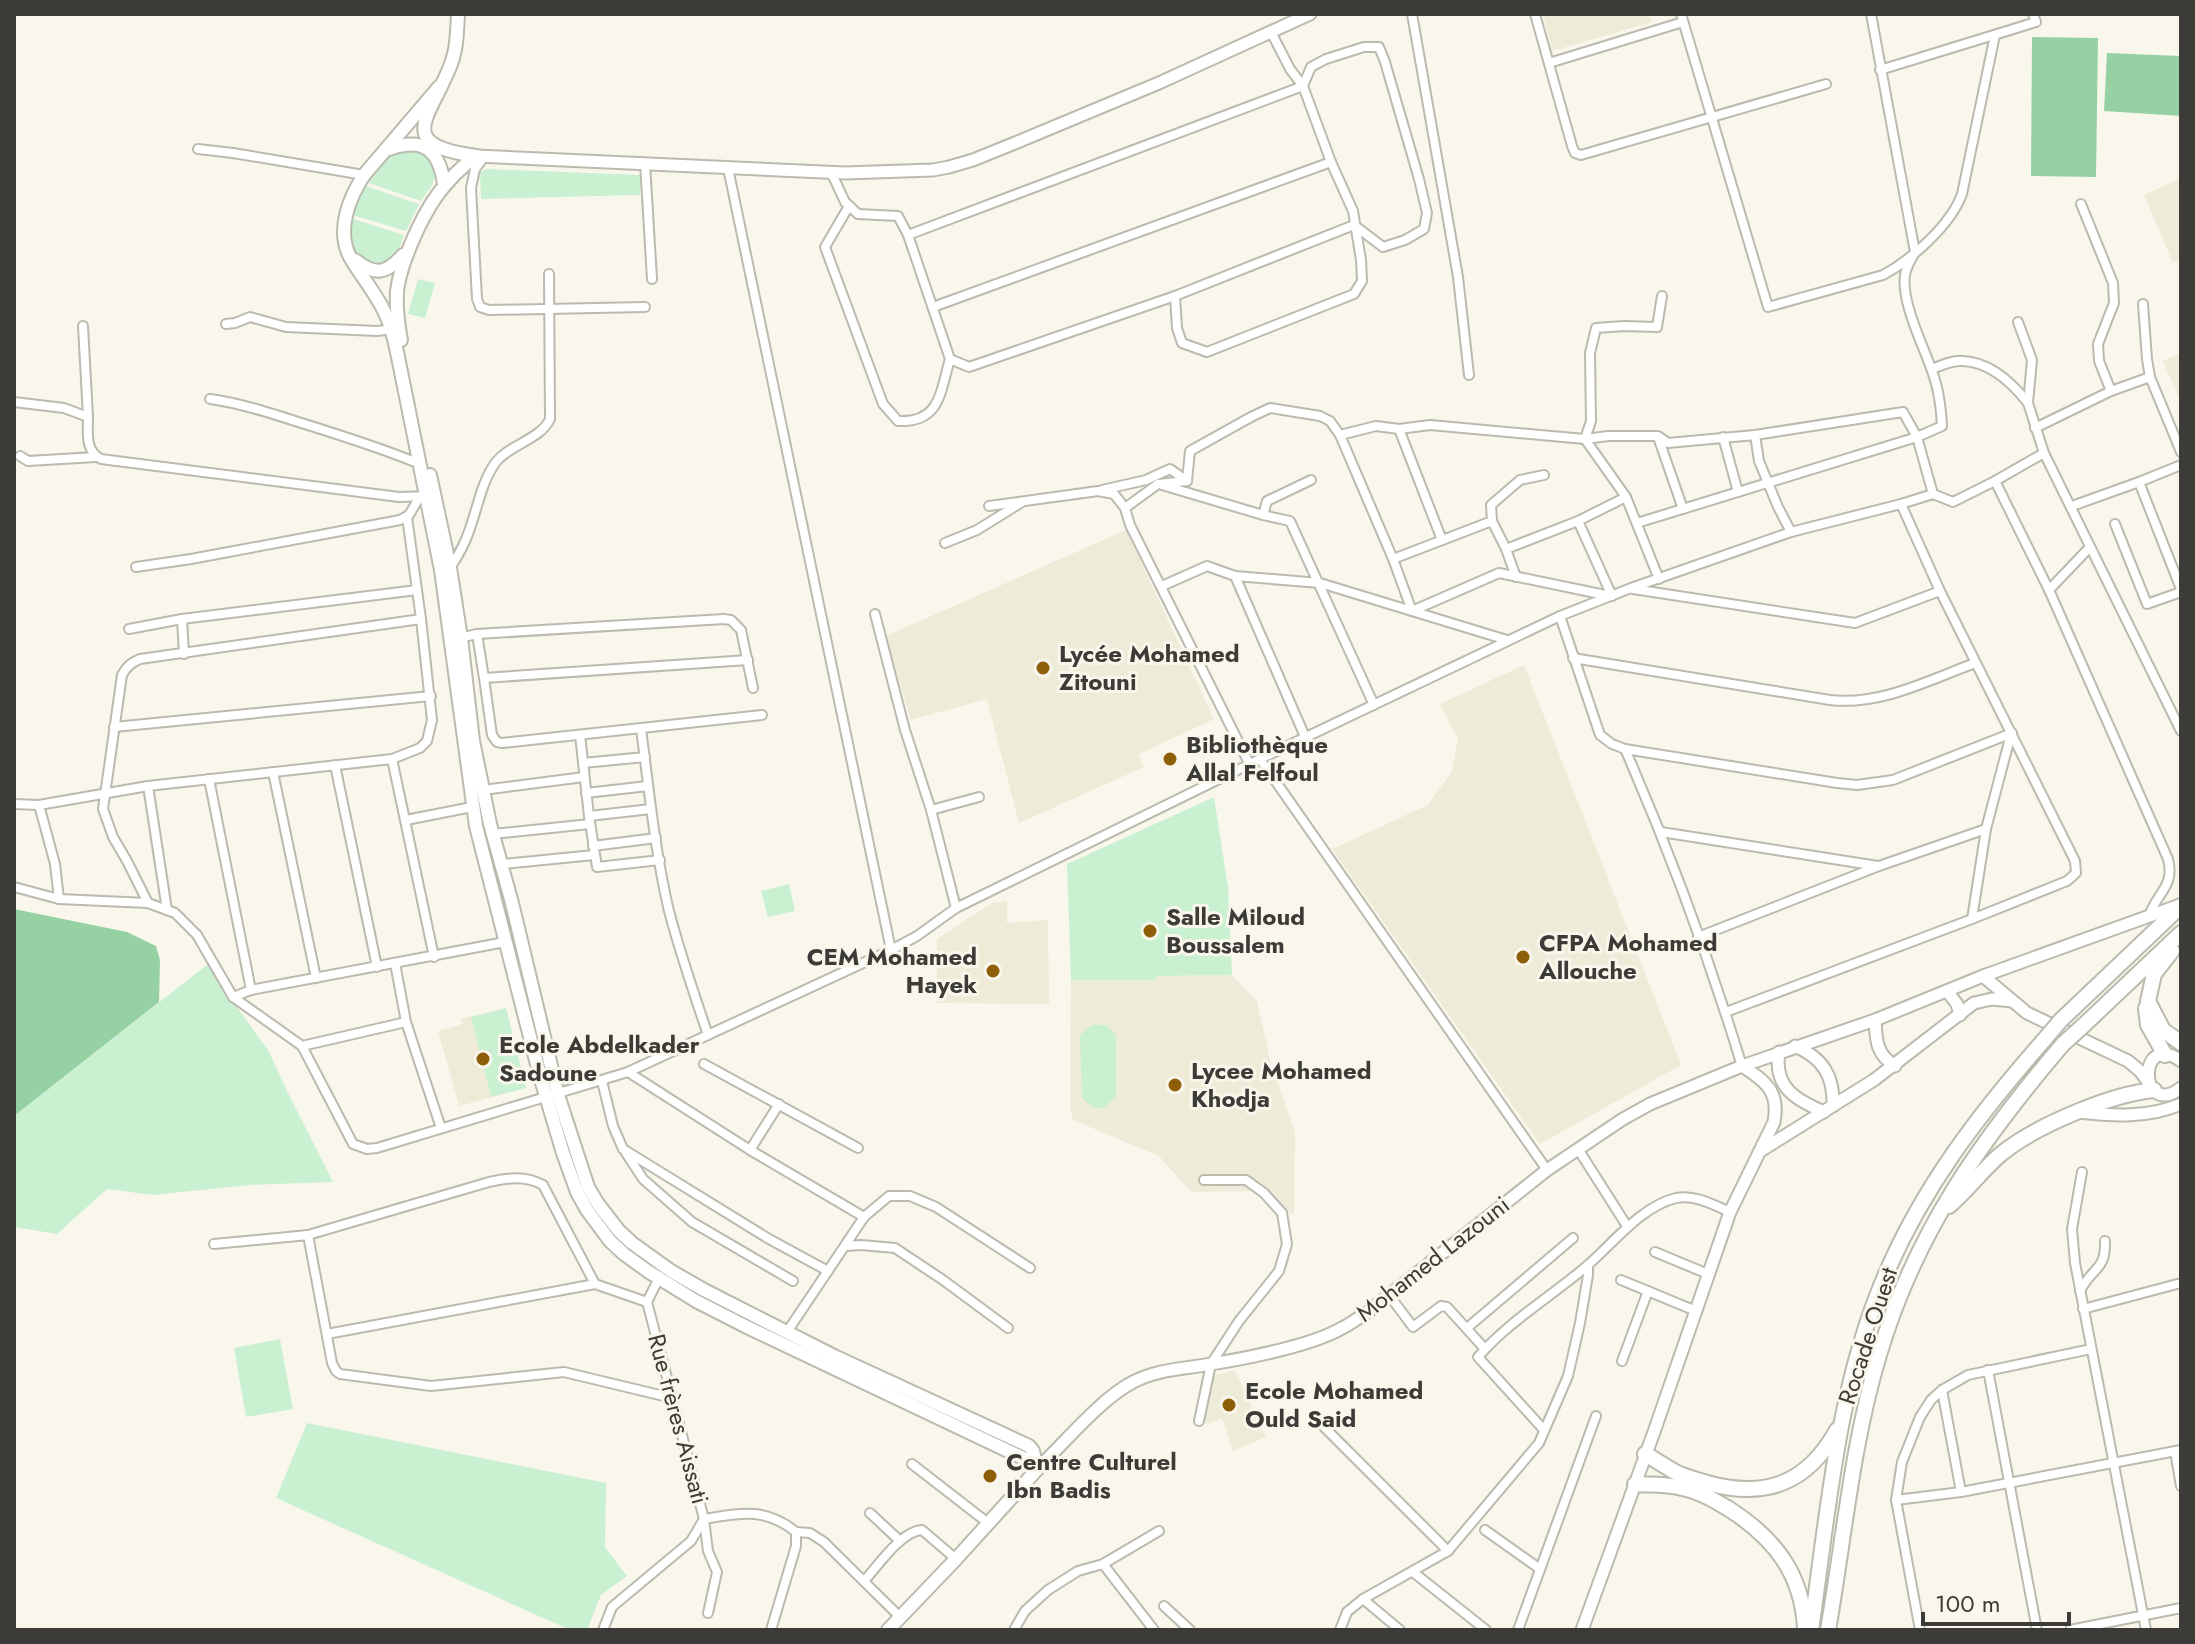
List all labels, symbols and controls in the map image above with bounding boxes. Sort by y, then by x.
place label: Lycée Mohamed Zitouni [1059,636,1240,699]
marker: Lycée Mohamed Zitouni [1034,659,1052,677]
place label: Bibliothèque Allal Felfoul [1185,727,1328,790]
marker: Bibliothèque Allal Felfoul [1161,750,1179,768]
place label: Salle Miloud Boussalem [1166,899,1305,962]
marker: Salle Miloud Boussalem [1141,922,1159,940]
place label: CFPA Mohamed Allouche [1538,925,1718,988]
place label: CEM Mohamed Hayek [807,939,977,1002]
marker: CFPA Mohamed Allouche [1514,948,1532,966]
marker: CEM Mohamed Hayek [984,962,1002,980]
place label: Ecole Abdelkader Sadoune [499,1027,700,1090]
marker: Ecole Abdelkader Sadoune [474,1050,492,1068]
place label: Lycee Mohamed Khodja [1191,1053,1372,1116]
marker: Lycee Mohamed Khodja [1166,1076,1184,1094]
street label: Mohamed Lazouni [1349,1187,1517,1330]
street label: Rocade Ouest [1829,1263,1906,1409]
street label: Rue frères Aissati [639,1330,718,1508]
place label: Ecole Mohamed Ould Said [1245,1373,1423,1436]
marker: Ecole Mohamed Ould Said [1220,1396,1238,1414]
place label: Centre Culturel Ibn Badis [1006,1444,1177,1507]
marker: Centre Culturel Ibn Badis [981,1467,999,1485]
scale bar [1923,1576,2069,1626]
text: 100 m [1935,1586,2001,1621]

